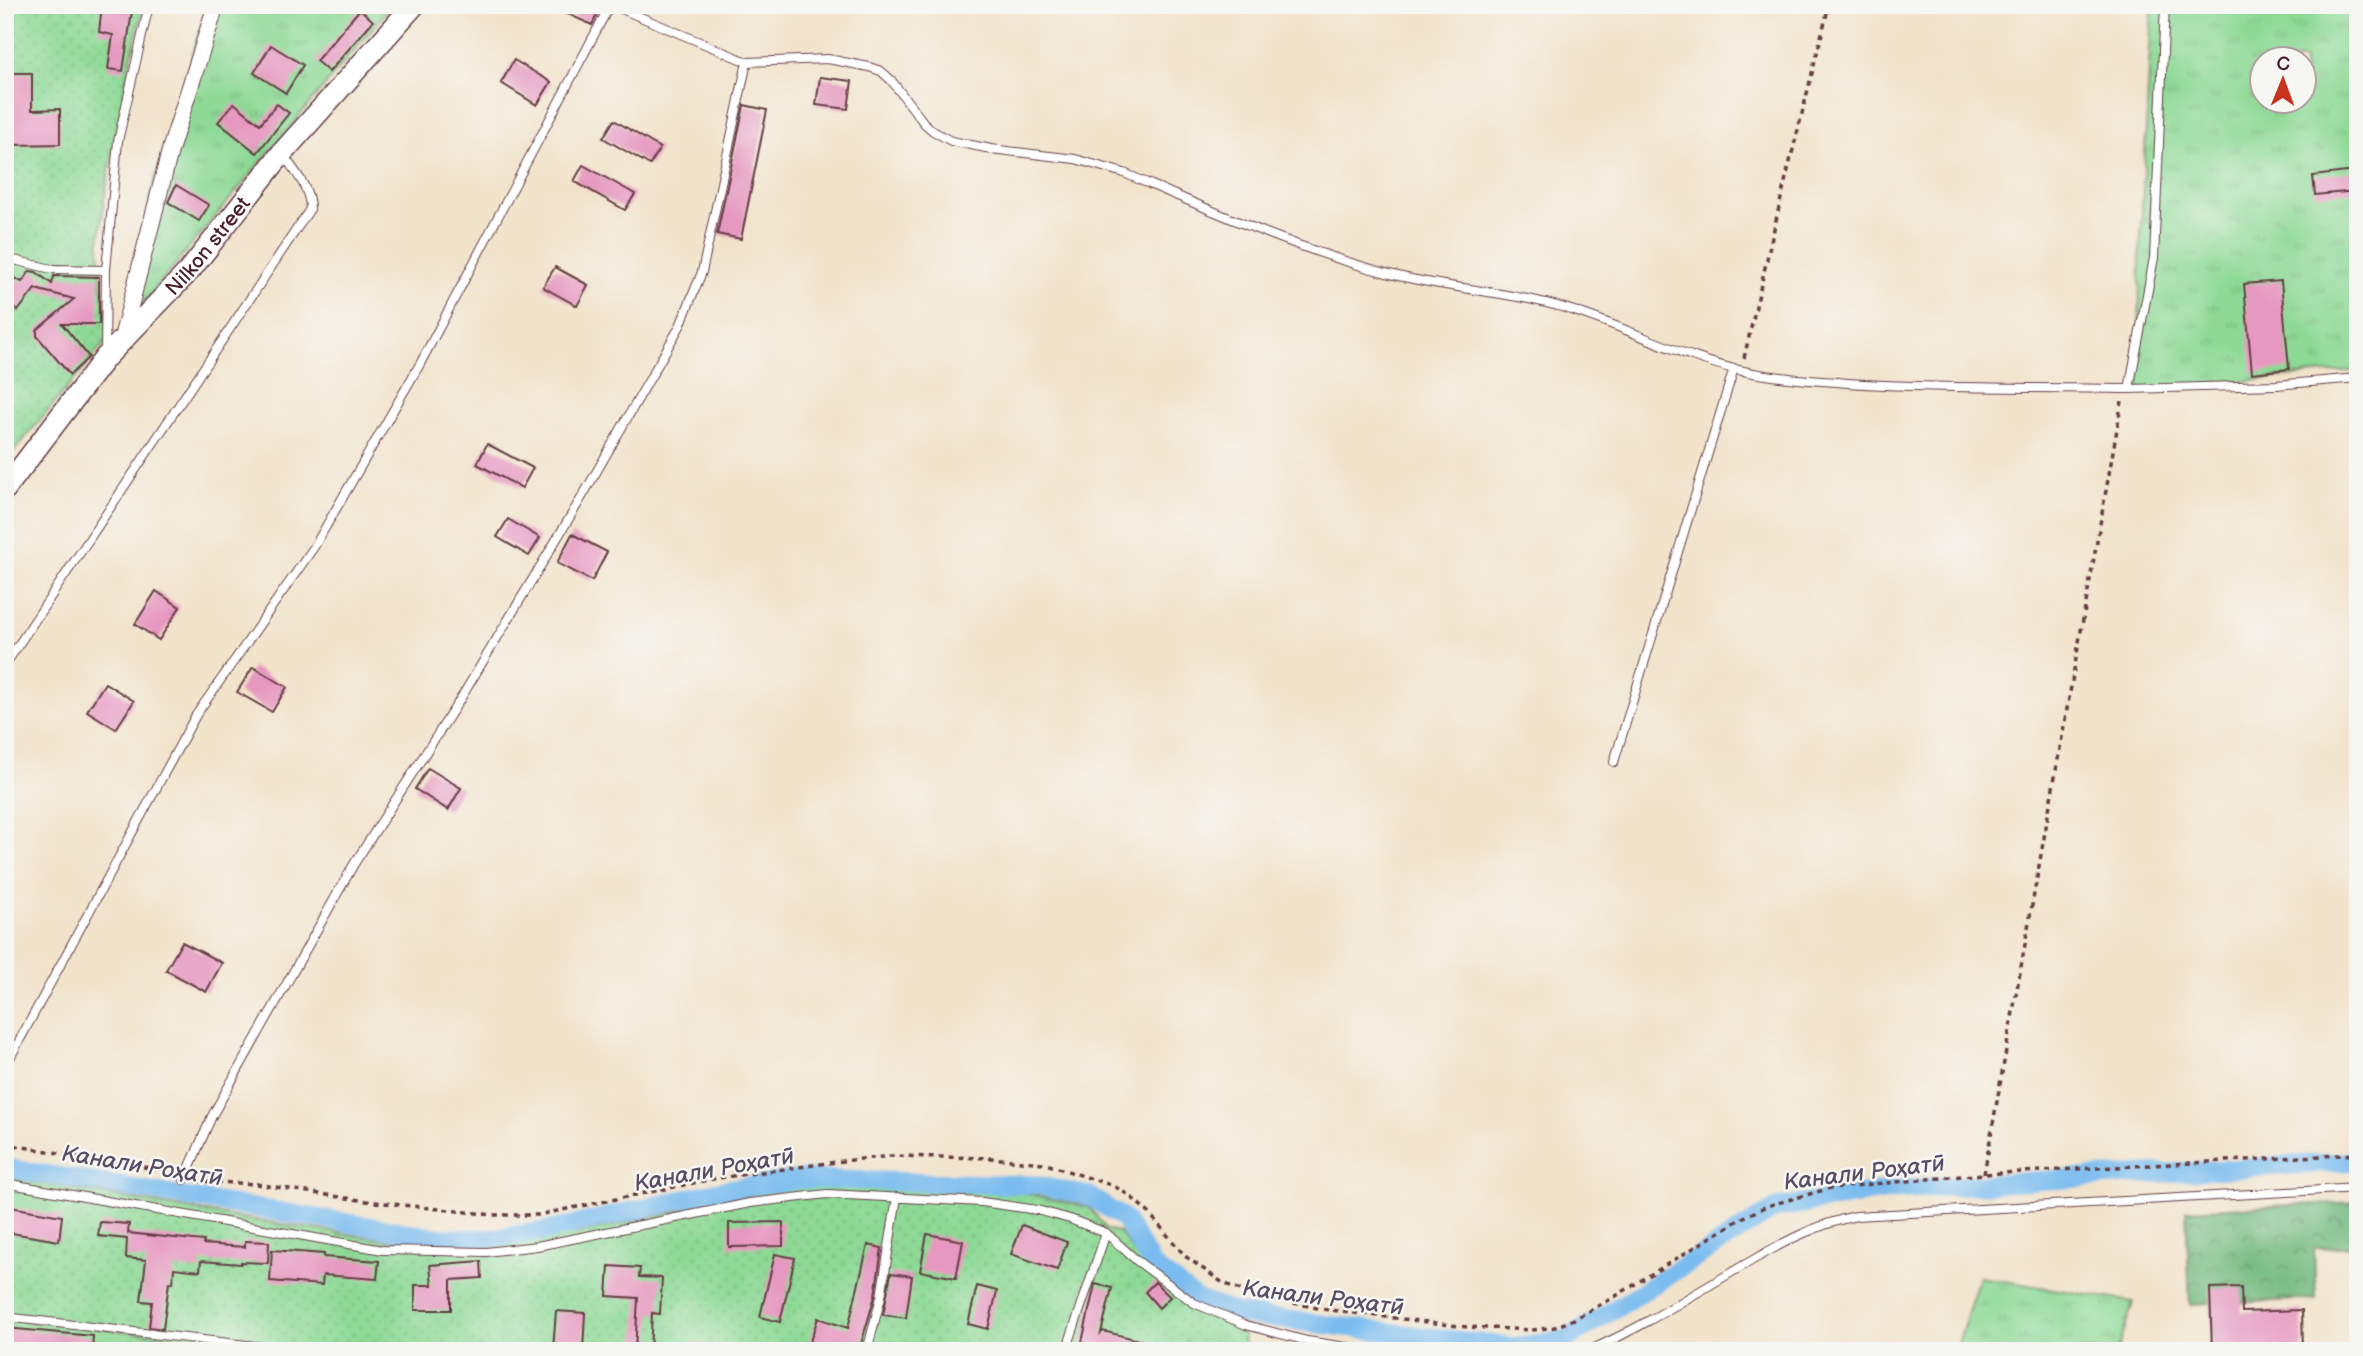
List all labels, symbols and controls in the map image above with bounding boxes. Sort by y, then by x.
north arrow [2248,46,2318,116]
text: С [2276,53,2290,76]
street label: Nilkon street [160,191,256,300]
water label: Канали Роҳатӣ [60,1139,224,1193]
water label: Канали Роҳатӣ [632,1142,796,1198]
water label: Канали Роҳатӣ [1782,1149,1946,1197]
water label: Канали Роҳатӣ [1241,1274,1405,1322]

